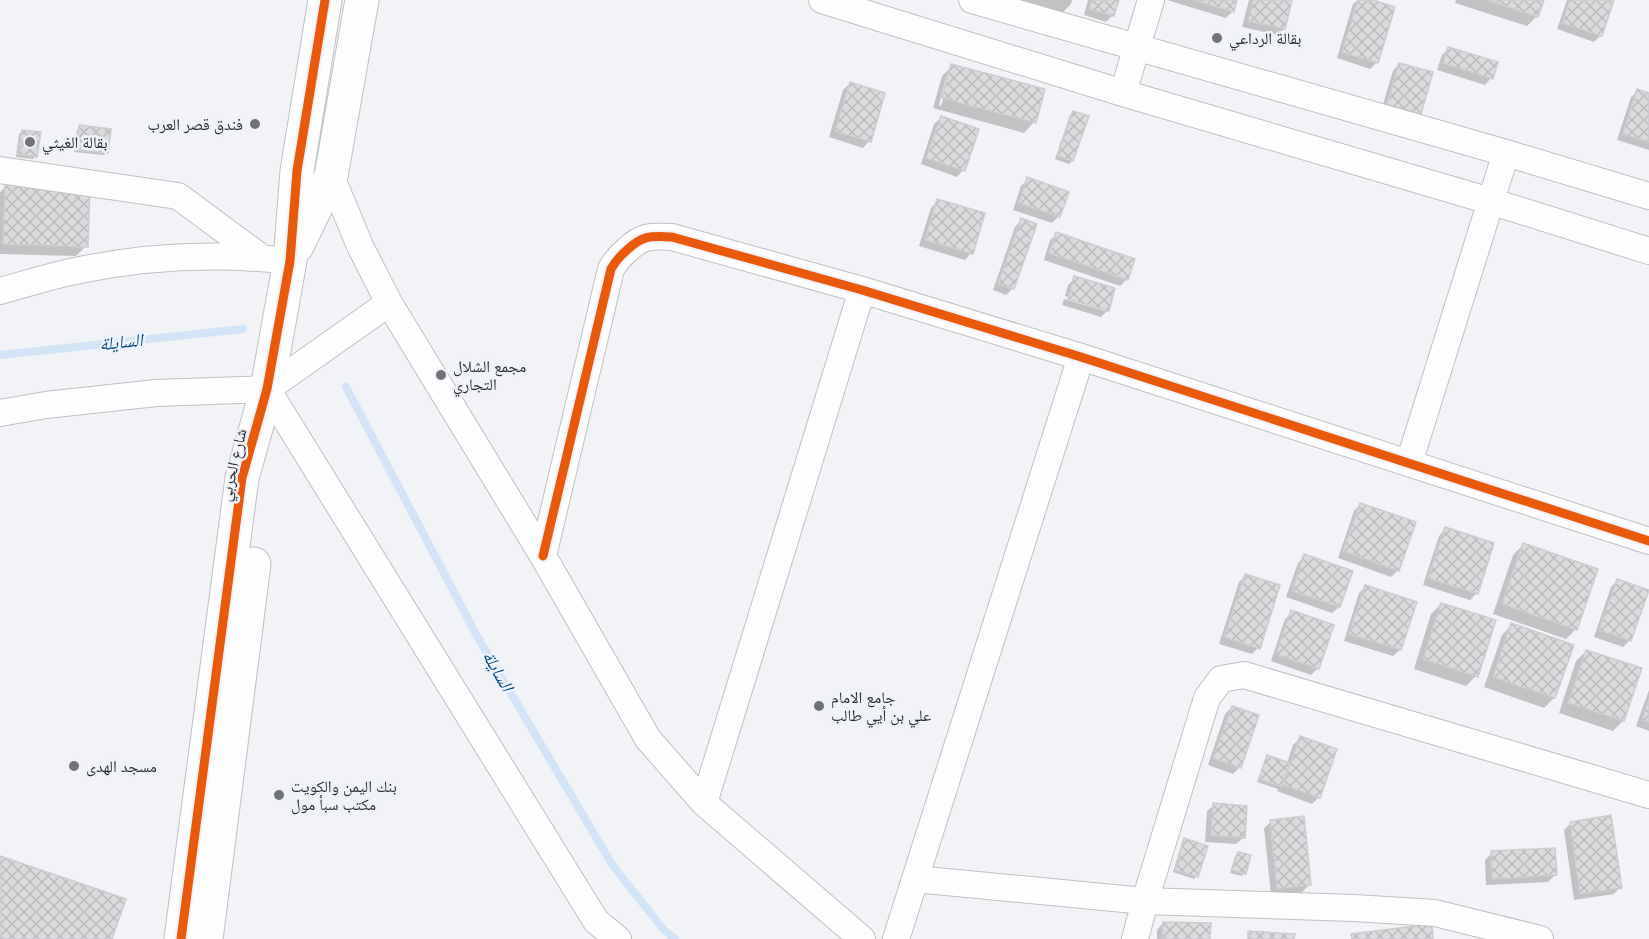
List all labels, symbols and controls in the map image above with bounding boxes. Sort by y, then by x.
place label: بقالة الرداعي [1229,30,1301,51]
marker: بقالة الرداعي [1210,31,1224,45]
place label: فندق قصر العرب [147,116,243,135]
marker: فندق قصر العرب [248,117,262,131]
place label: بقالة الغيثي [42,134,108,155]
marker: بقالة الغيثي [23,135,37,149]
water label: السايلة [98,330,145,355]
place label: مجمع الشلال التجاري [453,358,526,397]
marker: مجمع الشلال التجاري [434,368,448,382]
street label: شارع الحربي [216,427,254,504]
water label: السايلة [478,647,518,696]
place label: جامع الامام علي بن أيي طالب [831,689,931,728]
marker: جامع الامام علي بن أيي طالب [812,699,826,713]
place label: مسجد الهدى [86,758,157,777]
marker: مسجد الهدى [67,759,81,773]
place label: بنك اليمن والكويت مكتب سبأ مول [291,778,397,815]
marker: بنك اليمن والكويت مكتب سبأ مول [272,788,286,802]

